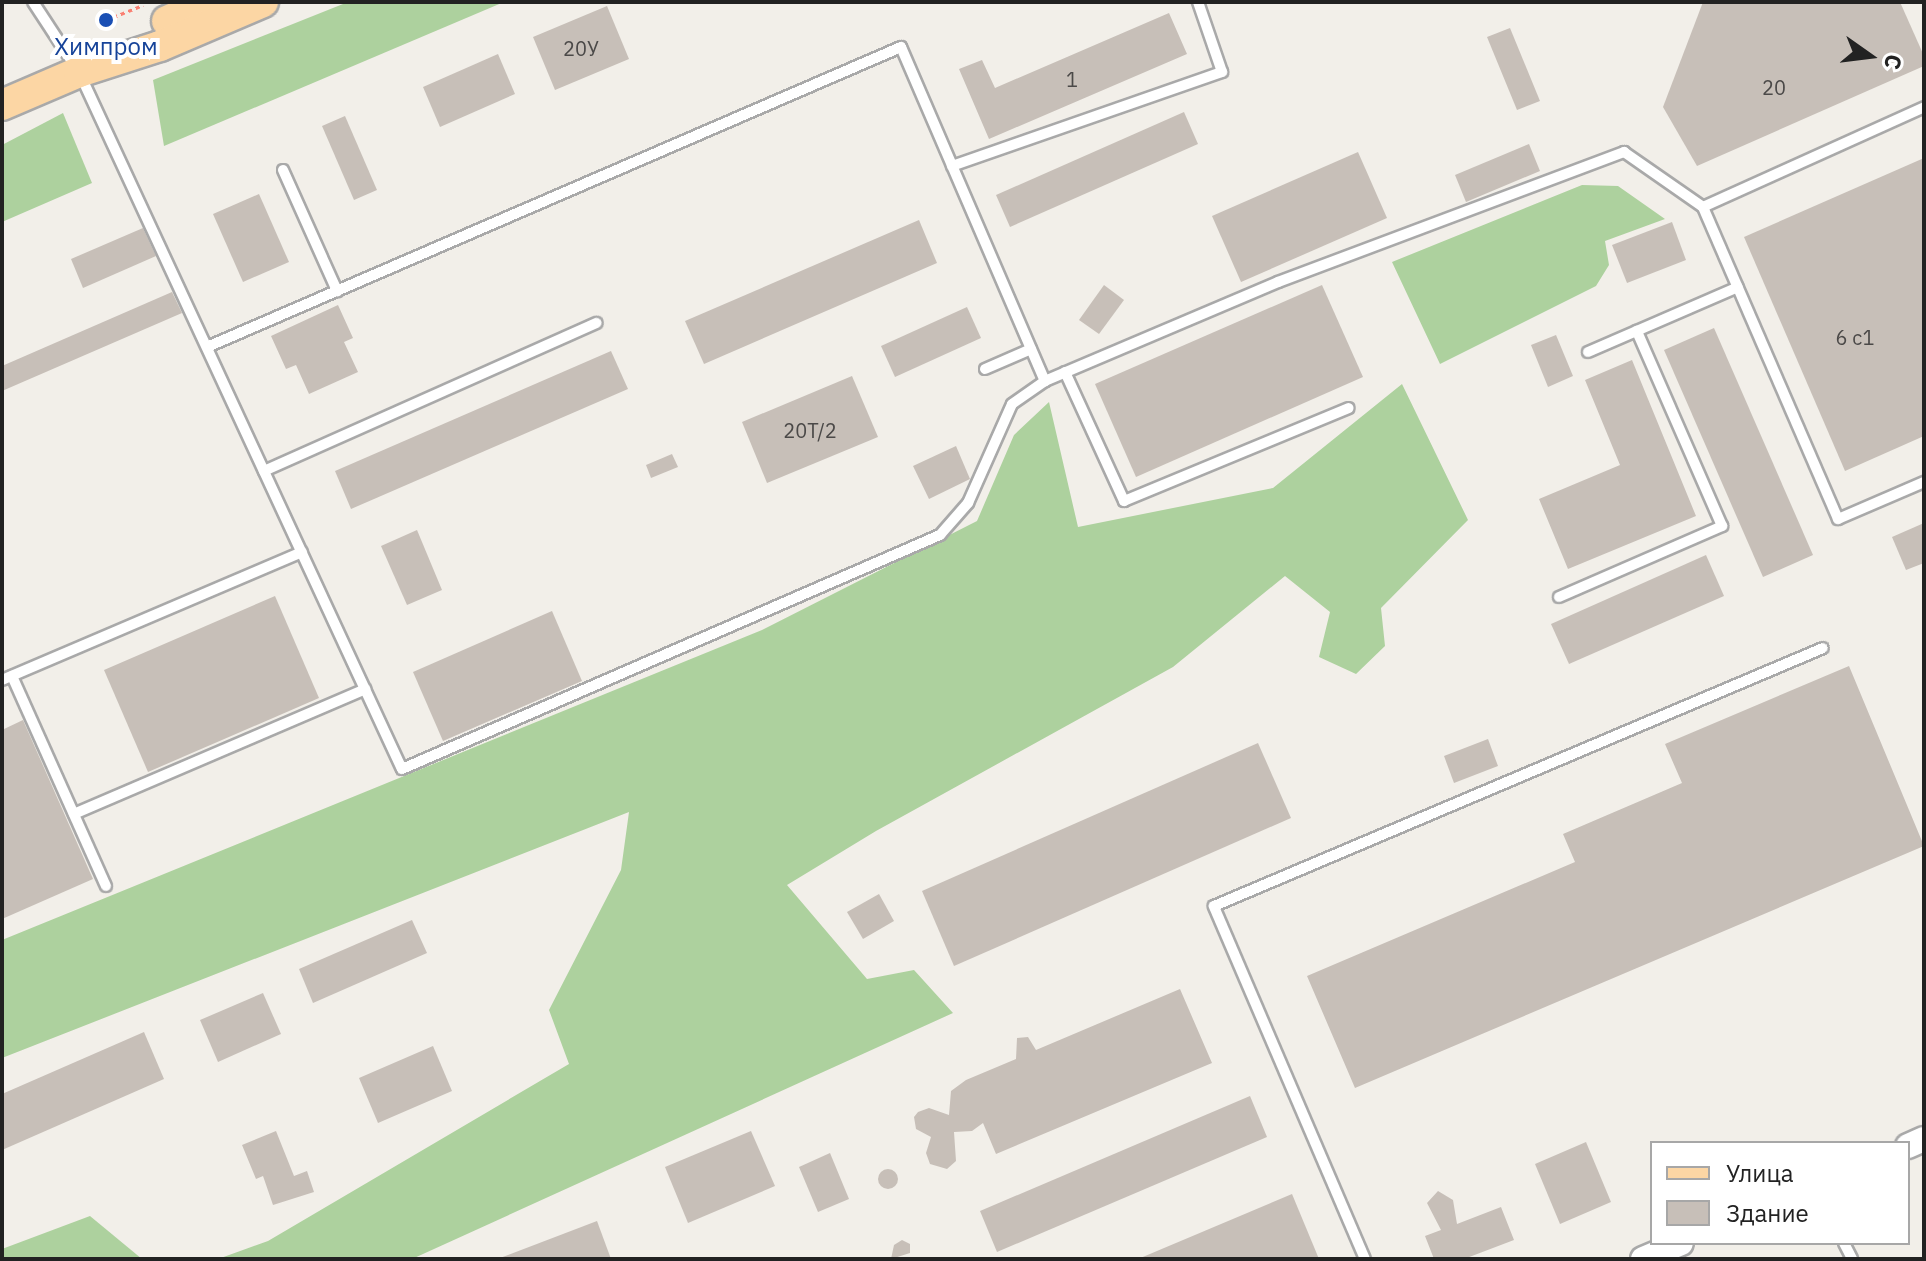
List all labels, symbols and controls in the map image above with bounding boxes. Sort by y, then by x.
marker: Химпром [97,11,115,29]
north arrow [1830,16,1910,96]
place label: Химпром [54,33,158,61]
house number: 20У [563,36,599,60]
text: С [1878,51,1910,72]
house number: 1 [1066,67,1078,91]
house number: 20 [1762,75,1786,99]
house number: 6 с1 [1836,325,1874,349]
house number: 20Т/2 [783,418,837,442]
legend [1650,1141,1910,1245]
text: Улица [1726,1157,1794,1189]
text: Здание [1726,1197,1809,1229]

